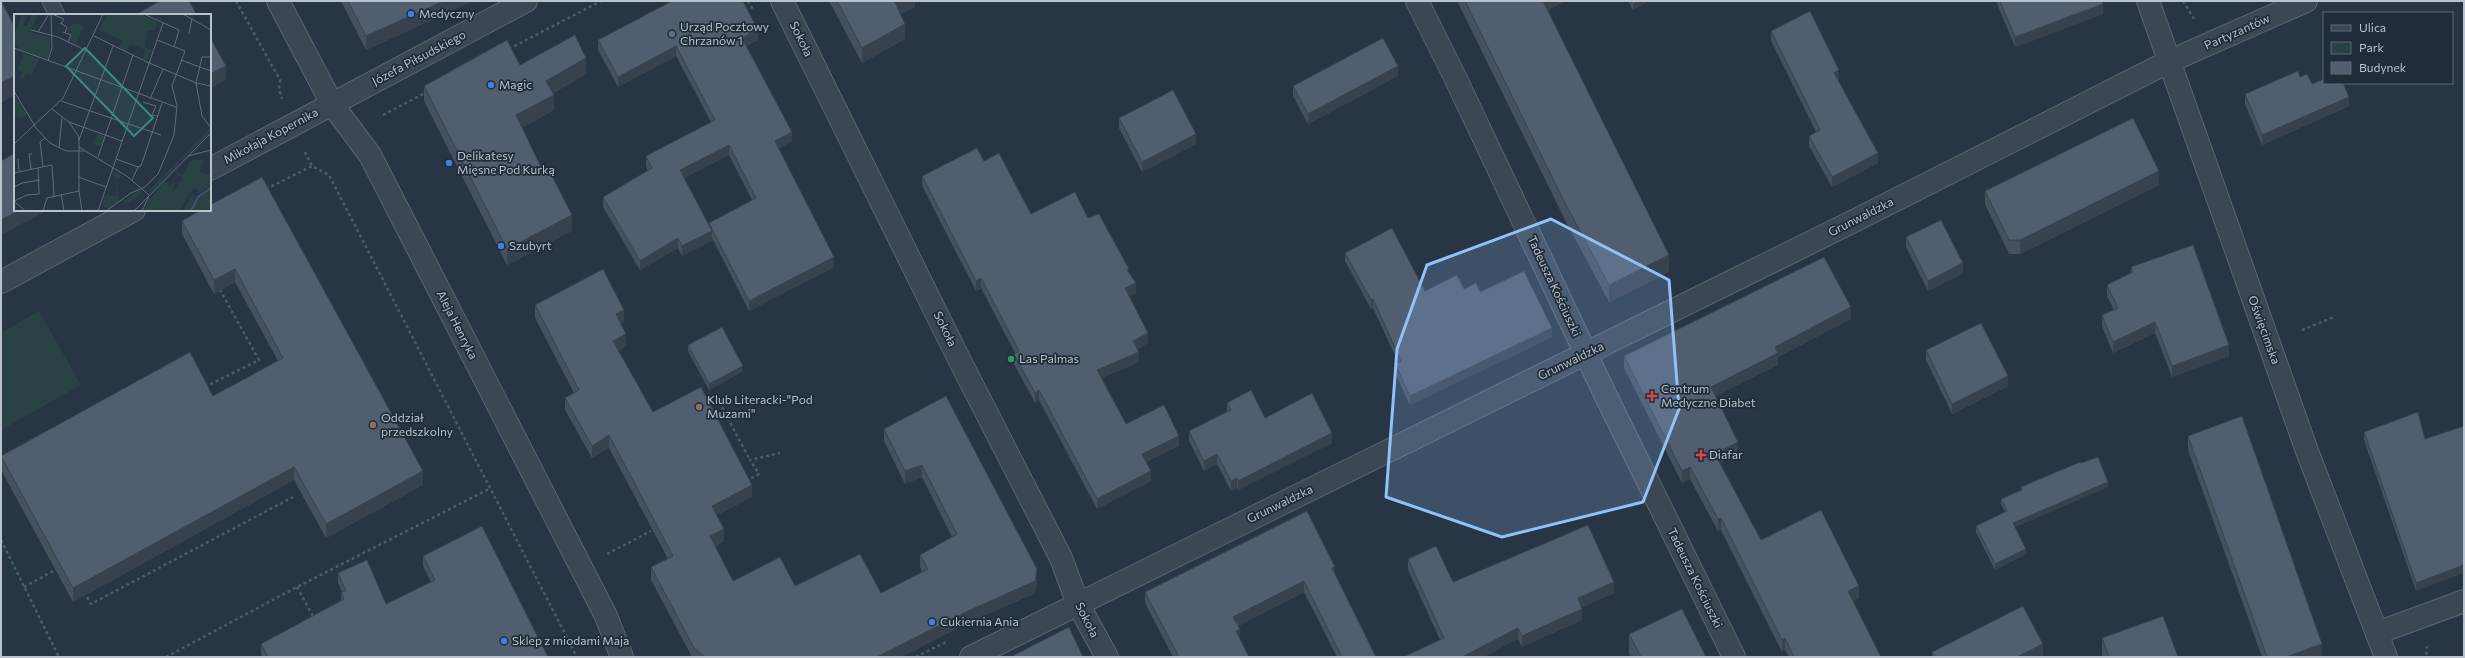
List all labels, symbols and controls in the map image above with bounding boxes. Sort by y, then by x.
place label: Medyczny [419,6,475,20]
marker: Medyczny [406,9,416,19]
street label: Partyzantów [2202,10,2272,52]
legend [2323,12,2453,84]
inset map [14,14,211,211]
place label: Urząd Pocztowy Chrzanów 1 [680,19,769,47]
street label: Sokoła [787,19,816,58]
text: Ulica [2359,20,2386,34]
street label: Józefa Piłsudskiego [369,26,468,89]
marker: Urząd Pocztowy Chrzanów 1 [667,29,677,39]
text: Park [2359,40,2385,54]
text: Budynek [2359,60,2407,74]
place label: Magic [499,77,532,91]
marker: Magic [486,80,496,90]
street label: Mikołaja Kopernika [221,104,320,166]
place label: Delikatesy Mięsne Pod Kurką [457,148,555,176]
marker: Delikatesy Mięsne Pod Kurką [444,158,454,168]
street label: Grunwaldzka [1826,194,1896,239]
street label: Tadeusza Kościuszki [1525,233,1584,338]
place label: Szubyrt [509,238,552,252]
marker: Szubyrt [496,241,506,251]
street label: Aleja Henryka [435,288,481,361]
street label: Oświęcimska [2246,293,2284,366]
street label: Sokoła [931,309,960,348]
street label: Grunwaldzka [1535,338,1606,382]
place label: Las Palmas [1019,351,1079,365]
marker: Las Palmas [1006,354,1016,364]
place label: Centrum Medyczne Diabet [1661,381,1756,409]
marker: Centrum Medyczne Diabet [1646,390,1658,402]
place label: Klub Literacki-"Pod Muzami" [707,392,813,420]
marker: Klub Literacki-"Pod Muzami" [694,402,704,412]
place label: Oddział przedszkolny [381,410,453,438]
marker: Oddział przedszkolny [368,420,378,430]
place label: Diafar [1709,447,1743,461]
marker: Diafar [1696,450,1706,460]
street label: Grunwaldzka [1244,481,1315,525]
street label: Tadeusza Kościuszki [1666,525,1726,630]
street label: Sokoła [1073,600,1103,639]
place label: Cukiernia Ania [940,614,1019,628]
marker: Cukiernia Ania [927,617,937,627]
place label: Sklep z miodami Maja [512,633,629,647]
marker: Sklep z miodami Maja [499,636,509,646]

